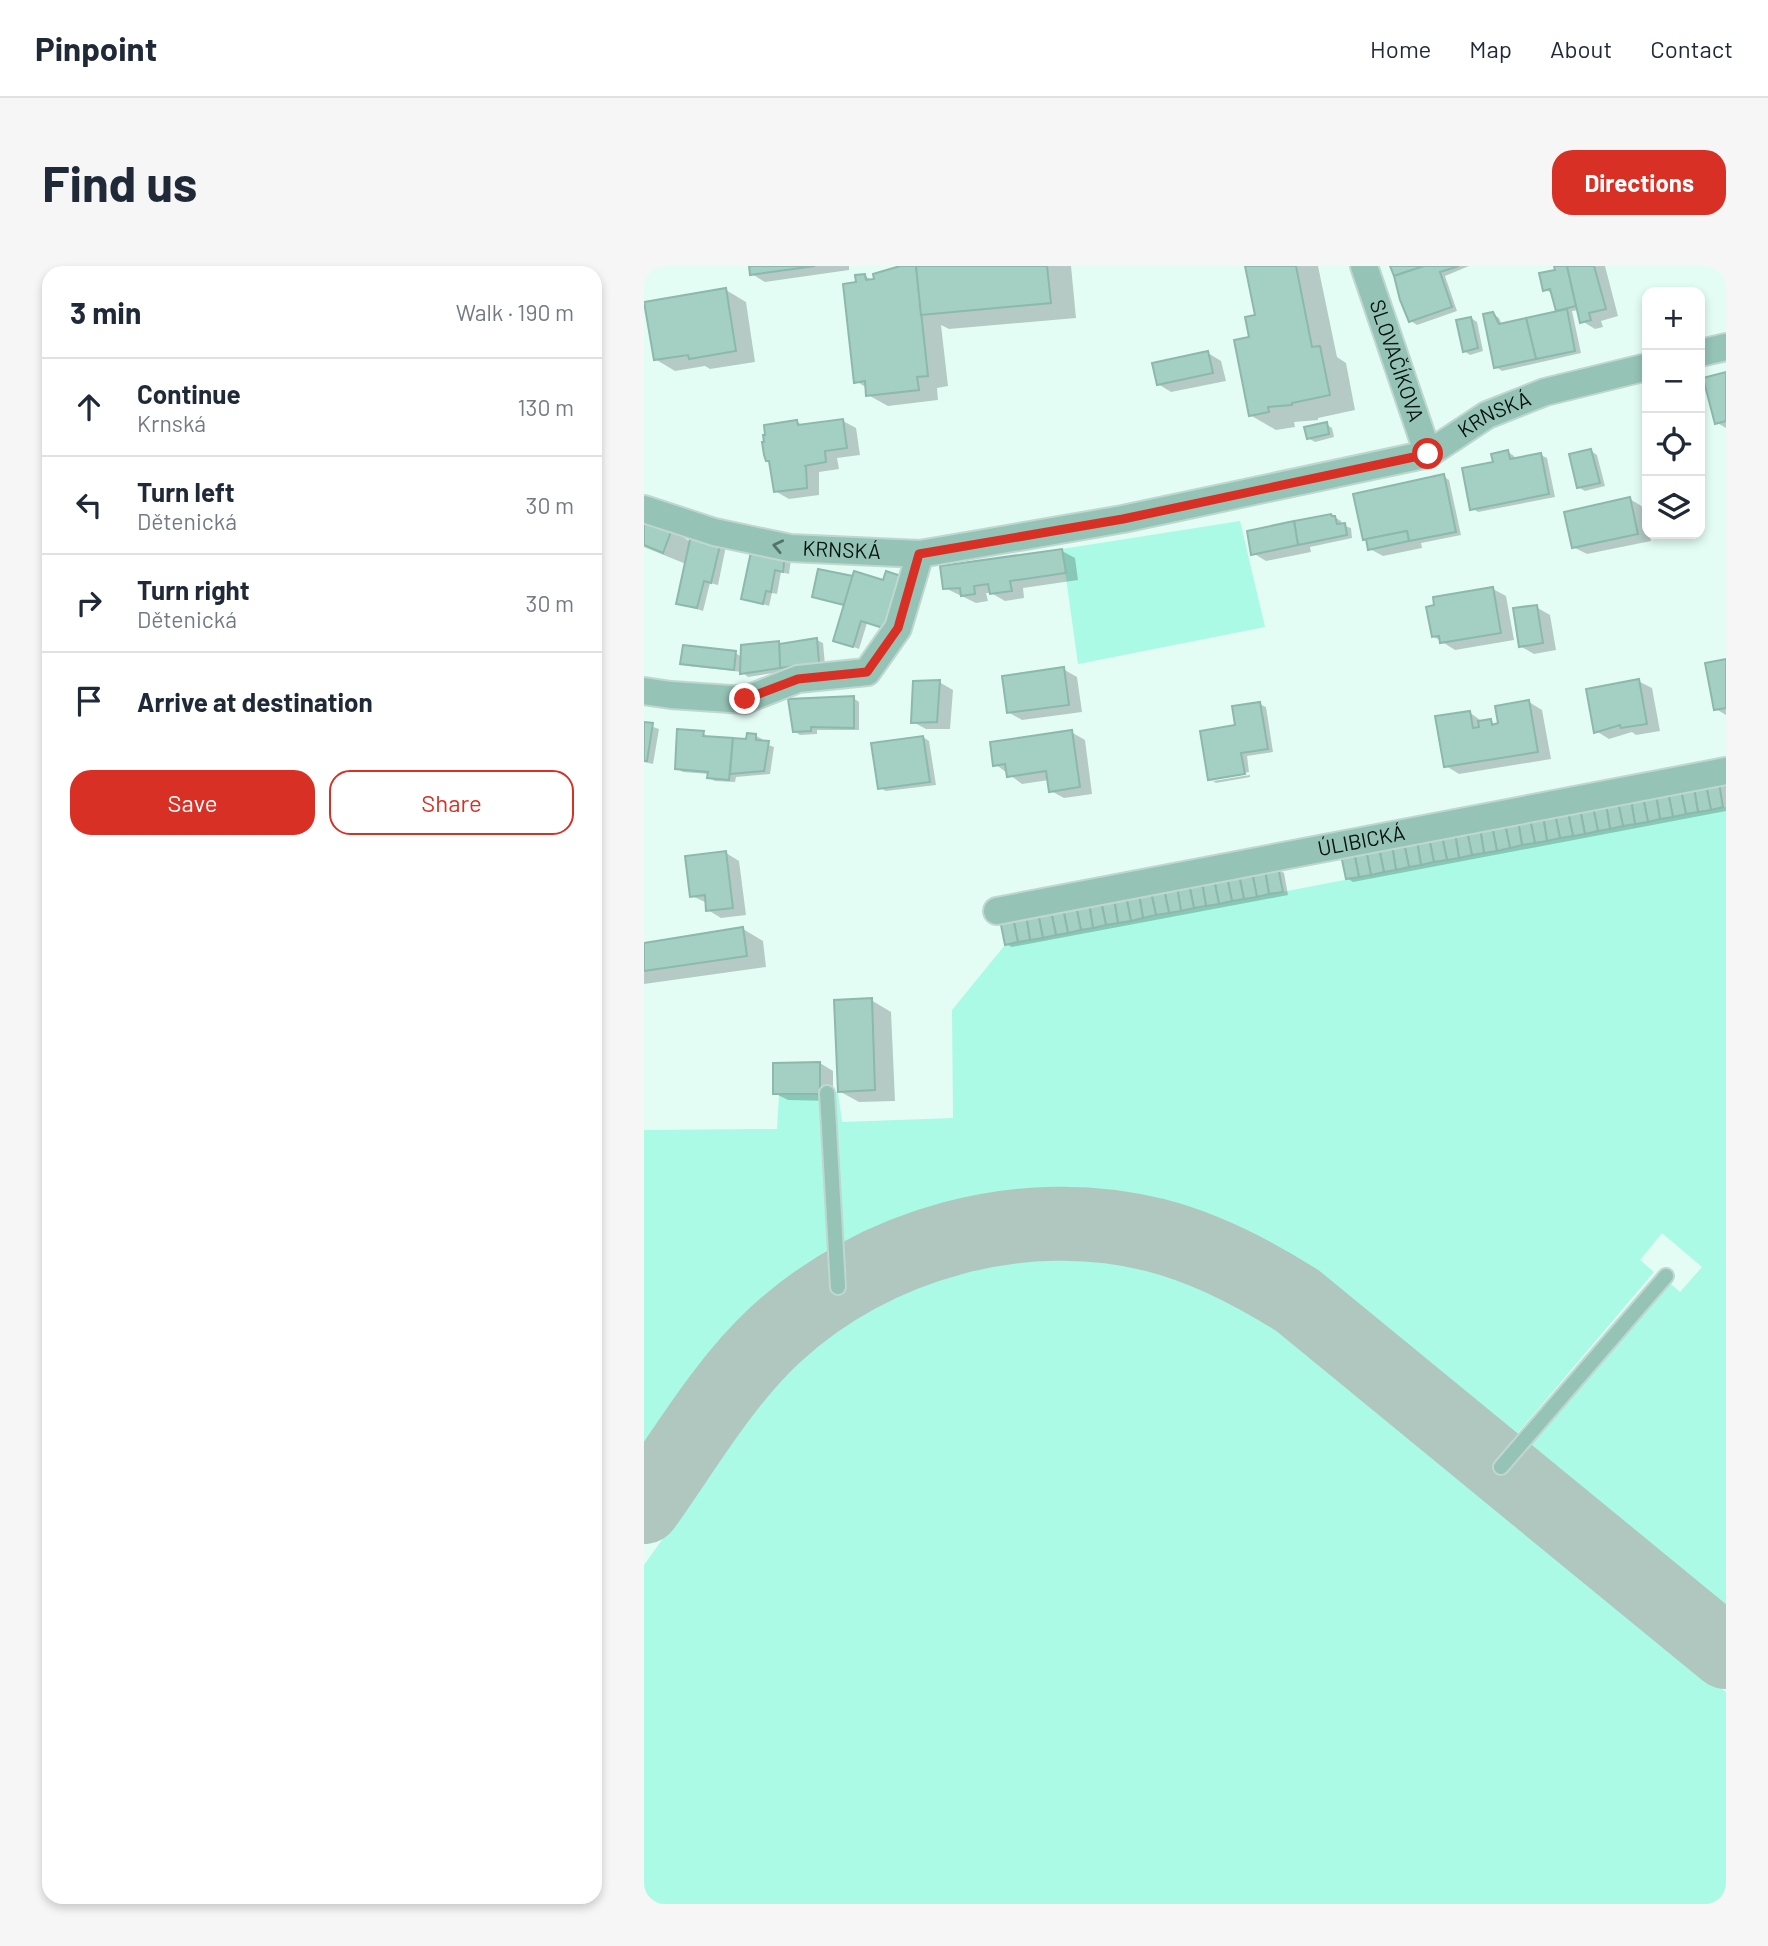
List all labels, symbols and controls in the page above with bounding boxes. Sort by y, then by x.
text: Pinpoint [35,28,157,68]
text: Home [1370,34,1431,63]
text: Map [1469,34,1512,63]
text: About [1550,34,1612,63]
text: Contact [1650,34,1733,63]
button: Directions [1552,150,1726,215]
text: Find us [42,153,197,212]
map controls [1642,287,1705,539]
button: + [1642,287,1705,350]
text: 3 min [70,294,141,330]
street label: SLOVAČÍKOVA [1365,296,1430,424]
text: Walk · 190 m [456,298,574,326]
button: − [1642,350,1705,413]
text: Continue [137,378,241,409]
street label: KRNSKÁ [1452,385,1534,442]
icon: ahead [70,388,108,426]
text: 130 m [517,393,574,421]
text: Krnská [137,409,206,437]
button: locate [1642,413,1705,476]
route start [1412,438,1443,469]
text: Turn left [137,476,235,507]
button: layers [1642,476,1705,539]
icon: left [70,486,108,524]
text: 30 m [526,491,574,519]
text: Dětenická [137,507,237,535]
street label: KRNSKÁ [802,535,882,563]
one-way arrow [772,539,784,554]
text: Turn right [137,574,250,605]
icon: right [70,584,108,622]
text: 30 m [526,589,574,617]
text: Dětenická [137,605,237,633]
icon: arrive [70,682,108,720]
route end [729,683,760,714]
text: Arrive at destination [137,686,373,717]
button: Save [70,770,315,835]
button: Share [329,770,574,835]
street label: ÚLIBICKÁ [1315,819,1407,860]

